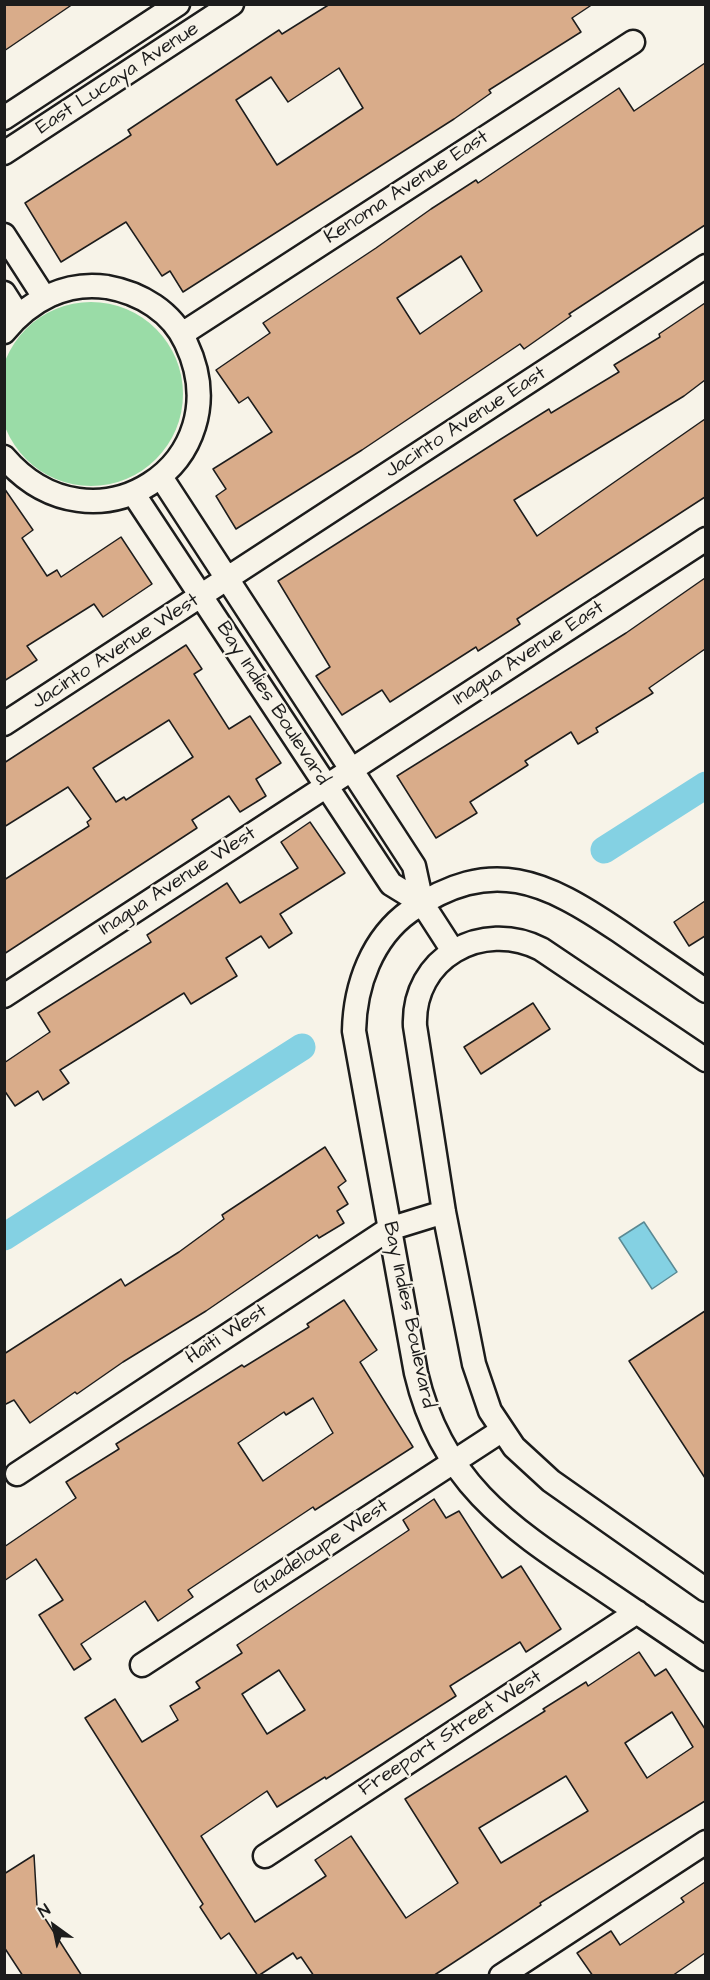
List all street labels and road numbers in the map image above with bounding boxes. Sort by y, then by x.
street label: East Lucaya Avenue [32,17,204,141]
street label: Kenoma Avenue East [320,126,494,250]
street label: Jacinto Avenue East [381,362,551,484]
street label: Jacinto Avenue West [28,589,204,715]
street label: Inagua Avenue East [449,596,609,712]
street label: Bay Indies Boulevard [210,618,334,790]
street label: Inagua Avenue West [95,822,261,942]
street label: Bay Indies Boulevard [377,1220,439,1410]
street label: Haiti West [182,1300,272,1370]
street label: Guadeloupe West [248,1495,394,1601]
street label: Freeport Street West [355,1666,547,1802]

